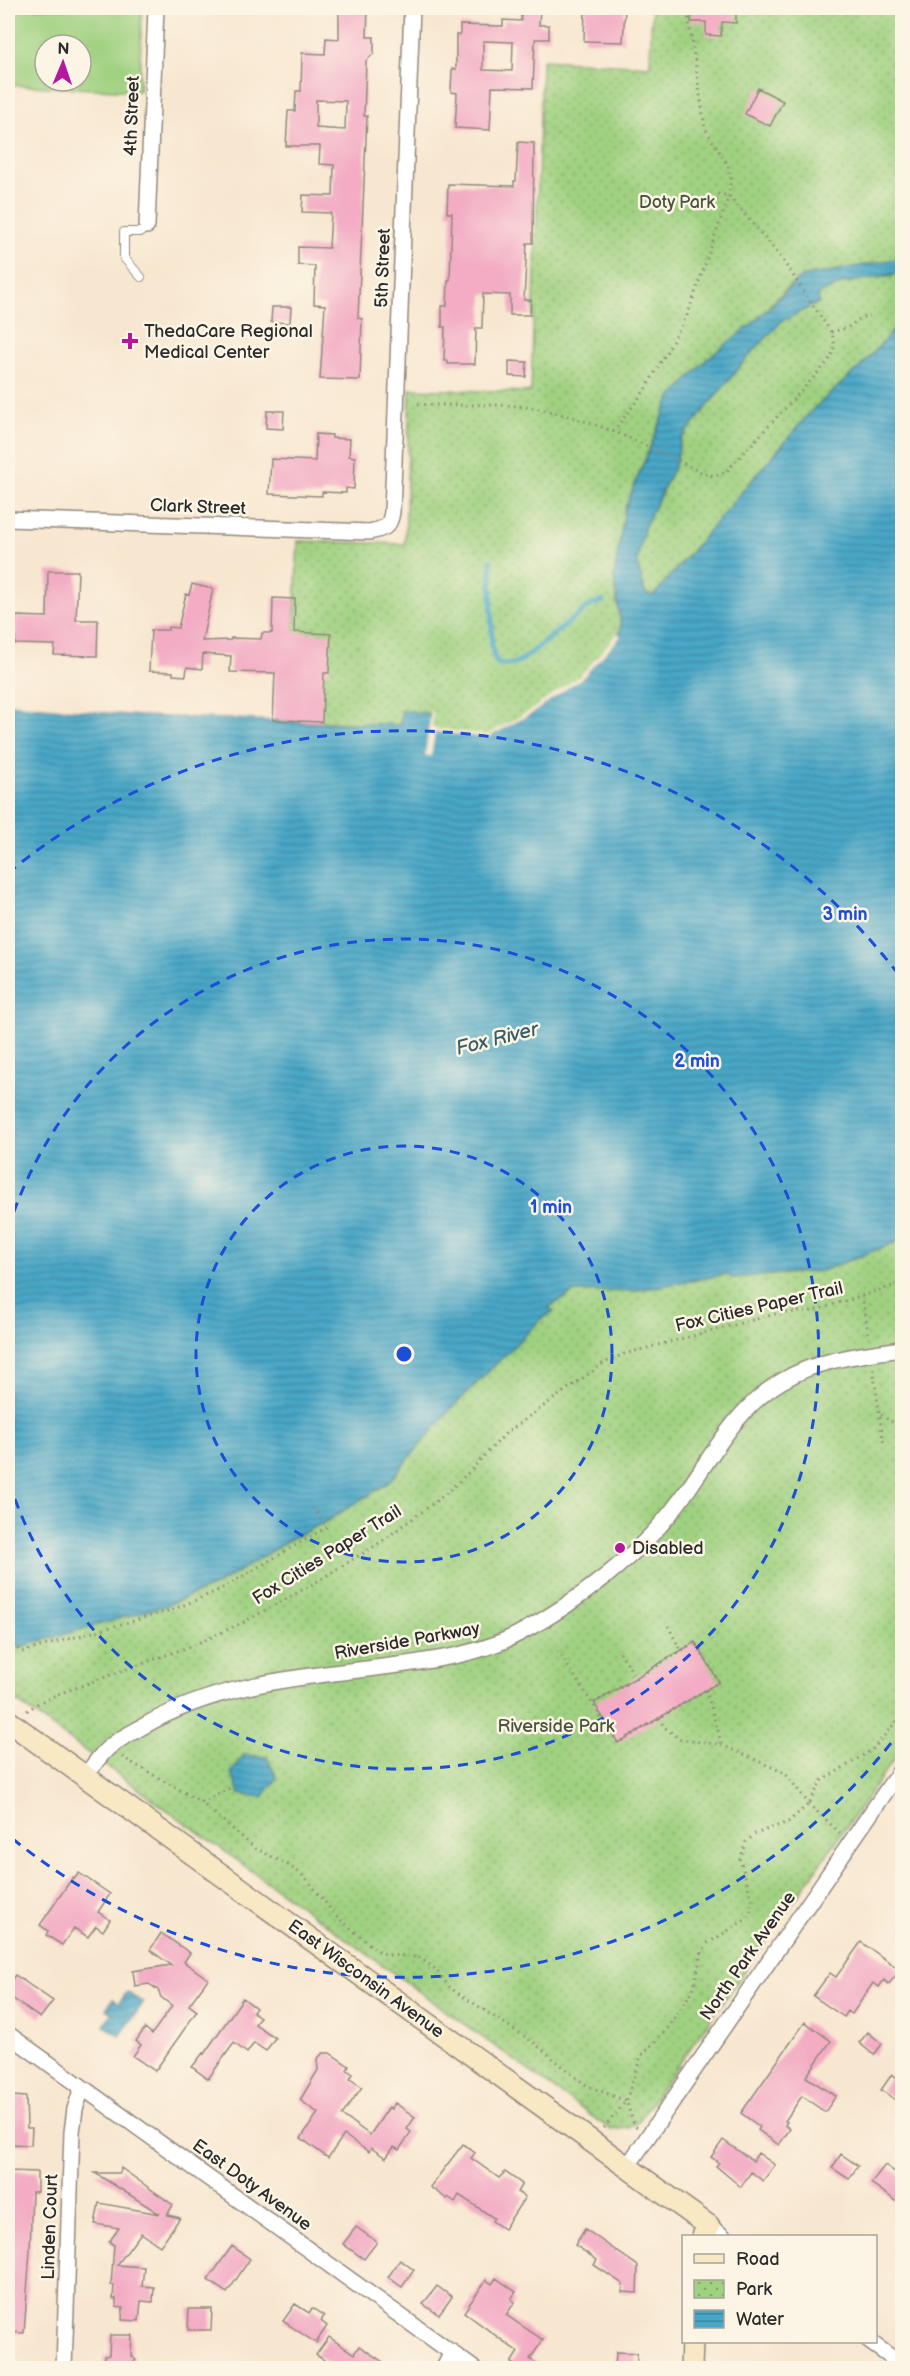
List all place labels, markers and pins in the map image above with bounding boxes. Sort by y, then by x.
place label: ThedaCare Regional Medical Center [144,321,313,363]
marker: ThedaCare Regional Medical Center [121,332,139,350]
centre of rings [394,1344,414,1364]
place label: Disabled [632,1538,703,1559]
marker: Disabled [613,1541,627,1555]

